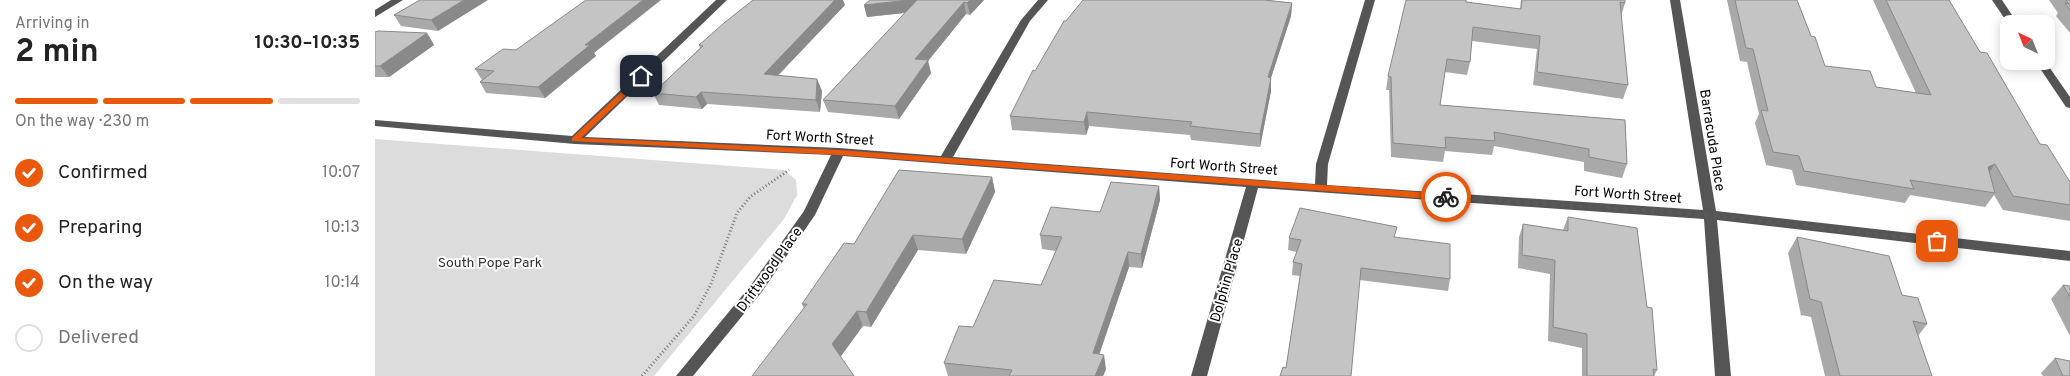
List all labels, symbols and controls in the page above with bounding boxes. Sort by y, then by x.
text: Arriving in [15,14,90,34]
north arrow [2000,15,2055,70]
map controls [2000,15,2055,70]
text: 10:30–10:35 [254,31,360,55]
text: 2 min [15,33,99,73]
pin [620,55,662,97]
icon: home [627,62,655,90]
street label: Barracuda Place [1695,88,1728,192]
text: On the way · 230 m [15,112,149,132]
street label: Fort Worth Street [766,127,874,150]
street label: Fort Worth Street [1169,155,1278,180]
icon: check [15,159,43,187]
text: Confirmed [58,161,148,185]
text: 10:07 [322,163,360,183]
courier [1421,172,1471,222]
icon: bike [1432,183,1460,211]
street label: Fort Worth Street [1573,183,1682,208]
icon: check [15,214,43,242]
text: Preparing [58,216,142,240]
text: 10:13 [325,218,360,238]
pin [1916,220,1958,262]
street label: Driftwood Place [734,224,807,315]
icon: bag [1923,227,1951,255]
street label: Dolphin Place [1207,237,1247,324]
park label: South Pope Park [438,255,542,272]
icon: check [15,269,43,297]
text: On the way [58,271,153,295]
text: 10:14 [325,273,360,293]
text: Delivered [58,326,139,350]

